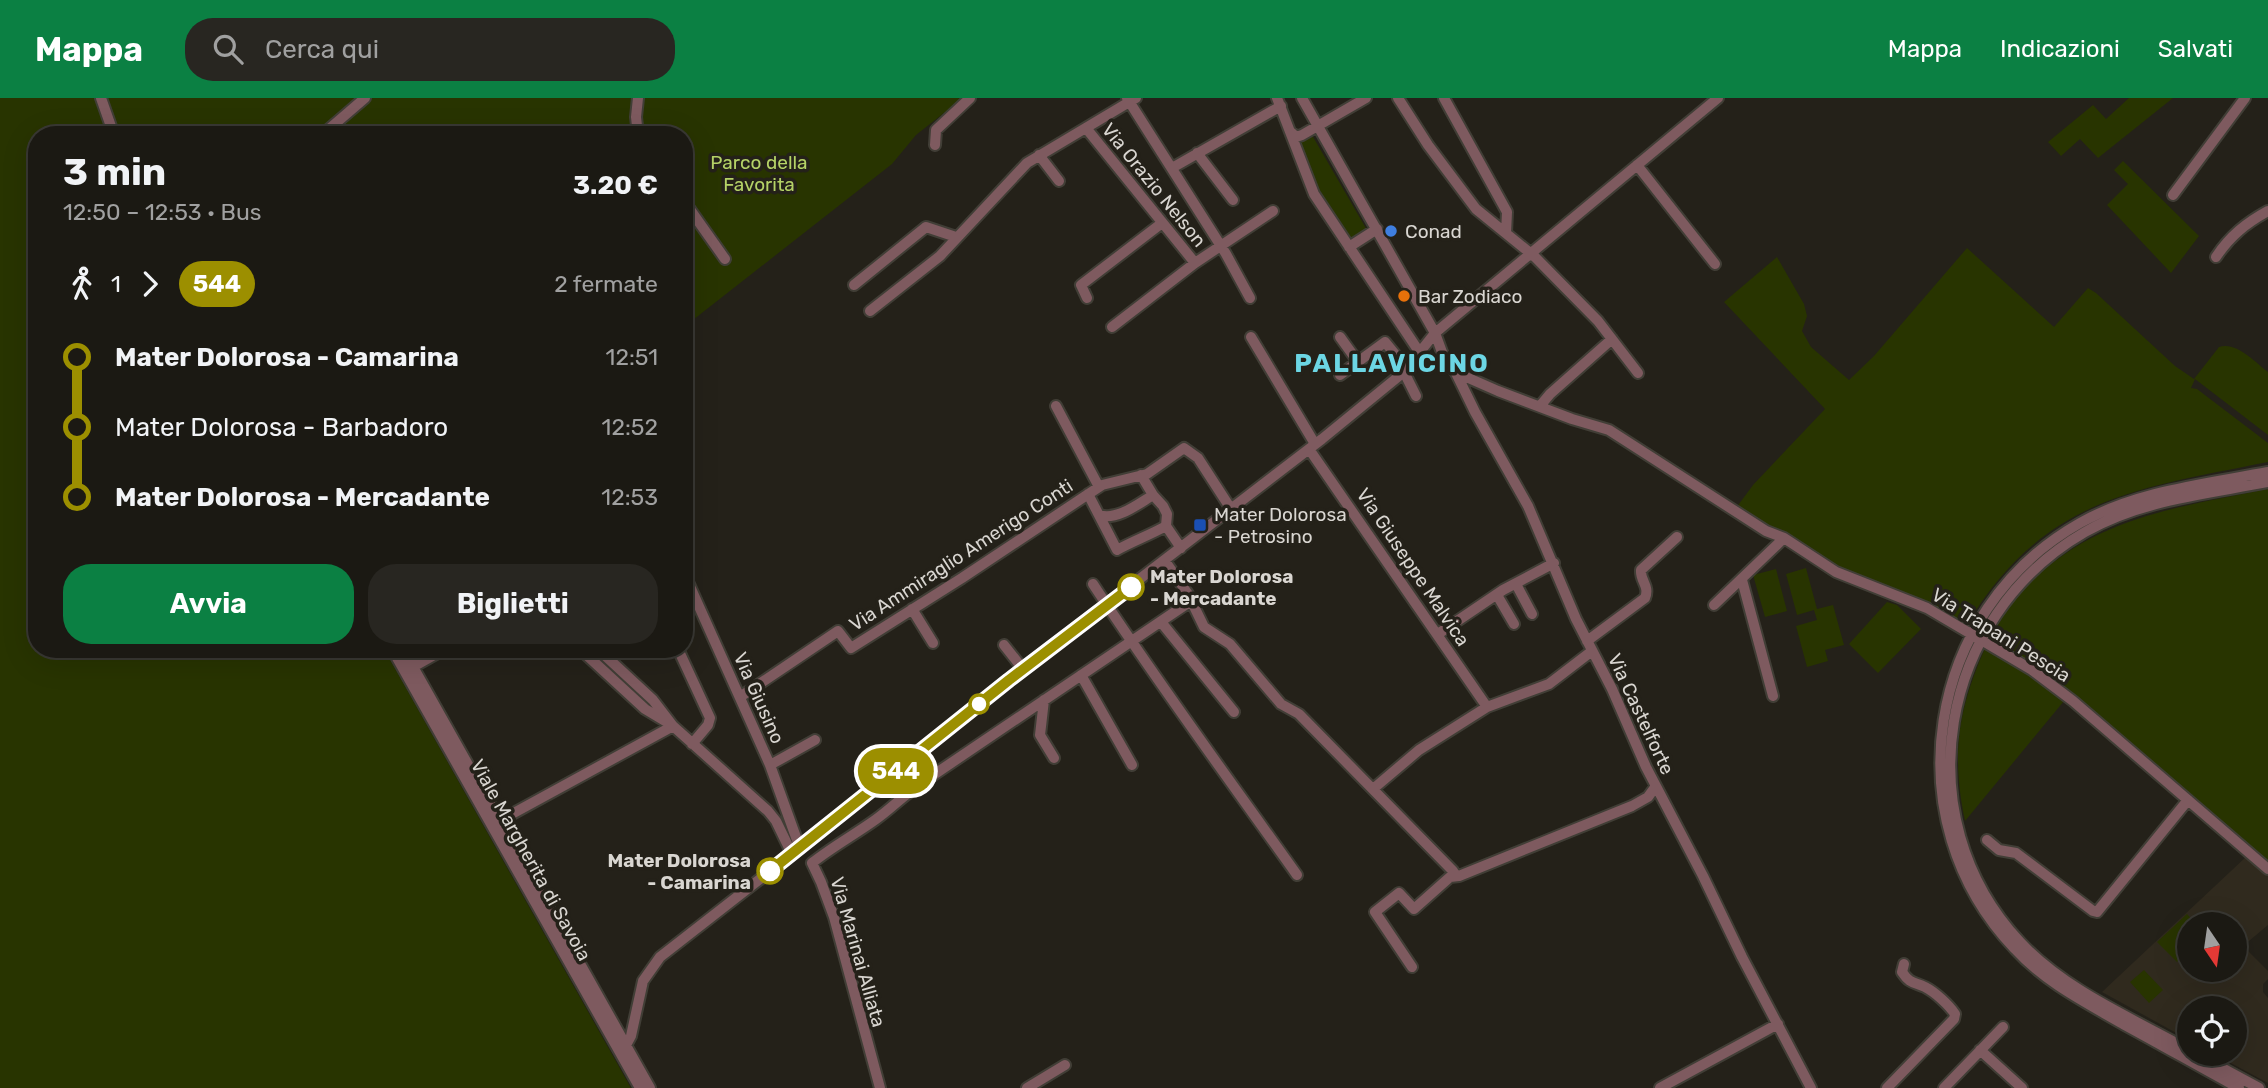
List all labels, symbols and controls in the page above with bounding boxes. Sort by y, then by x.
search box [185,18,675,81]
text: Mappa [35,30,143,69]
icon: search [209,30,247,68]
text: Cerca qui [265,34,379,65]
text: Mappa [1888,35,1962,63]
text: Indicazioni [2000,35,2120,63]
text: Salvati [2158,35,2233,63]
street label: Via Orazio Nelson [1097,118,1211,252]
text: 3 min [63,149,166,195]
park label: Parco della Favorita [710,151,808,196]
text: 3.20 € [573,170,658,201]
text: 12:50 – 12:53 · Bus [63,198,262,226]
place label: Conad [1405,220,1462,243]
marker: Conad [1383,223,1399,239]
icon: walk [63,265,101,303]
icon: forward [131,265,169,303]
text: 1 [111,270,121,298]
text: 544 [193,270,241,298]
text: 2 fermate [554,270,658,298]
place label: Bar Zodiaco [1418,285,1522,308]
marker: Bar Zodiaco [1396,288,1412,304]
text: Mater Dolorosa - Camarina [115,342,459,373]
text: 12:51 [606,343,658,371]
district label: PALLAVICINO [1294,348,1490,379]
text: Mater Dolorosa - Barbadoro [115,412,448,443]
text: 12:52 [602,413,658,441]
street label: Via Ammiraglio Amerigo Conti [845,474,1077,636]
text: Mater Dolorosa - Mercadante [115,482,490,513]
text: 12:53 [601,483,658,511]
street label: Via Giuseppe Malvica [1352,484,1474,650]
place label: Mater Dolorosa - Petrosino [1214,503,1347,548]
marker: Mater Dolorosa - Petrosino [1192,517,1208,533]
button: Avvia [63,564,354,644]
button: Biglietti [368,564,658,644]
place label: Mater Dolorosa - Mercadante [1150,565,1293,610]
marker: Mater Dolorosa - Mercadante [1118,574,1144,600]
street label: Via Trapani Pescia [1927,583,2075,687]
street label: Via Giusino [729,649,789,747]
street label: Via Castelforte [1603,650,1679,778]
unlabelled marker [969,694,989,714]
line badge: 544 [856,748,936,794]
street label: Viale Margherita di Savoia [466,755,596,965]
text: 544 [872,757,920,785]
place label: Mater Dolorosa - Camarina [608,849,751,894]
marker: Mater Dolorosa - Camarina [757,858,783,884]
street label: Via Marinai Alliata [826,874,890,1030]
north arrow [2177,912,2247,982]
map controls [2177,912,2247,1066]
button: locate [2177,996,2247,1066]

